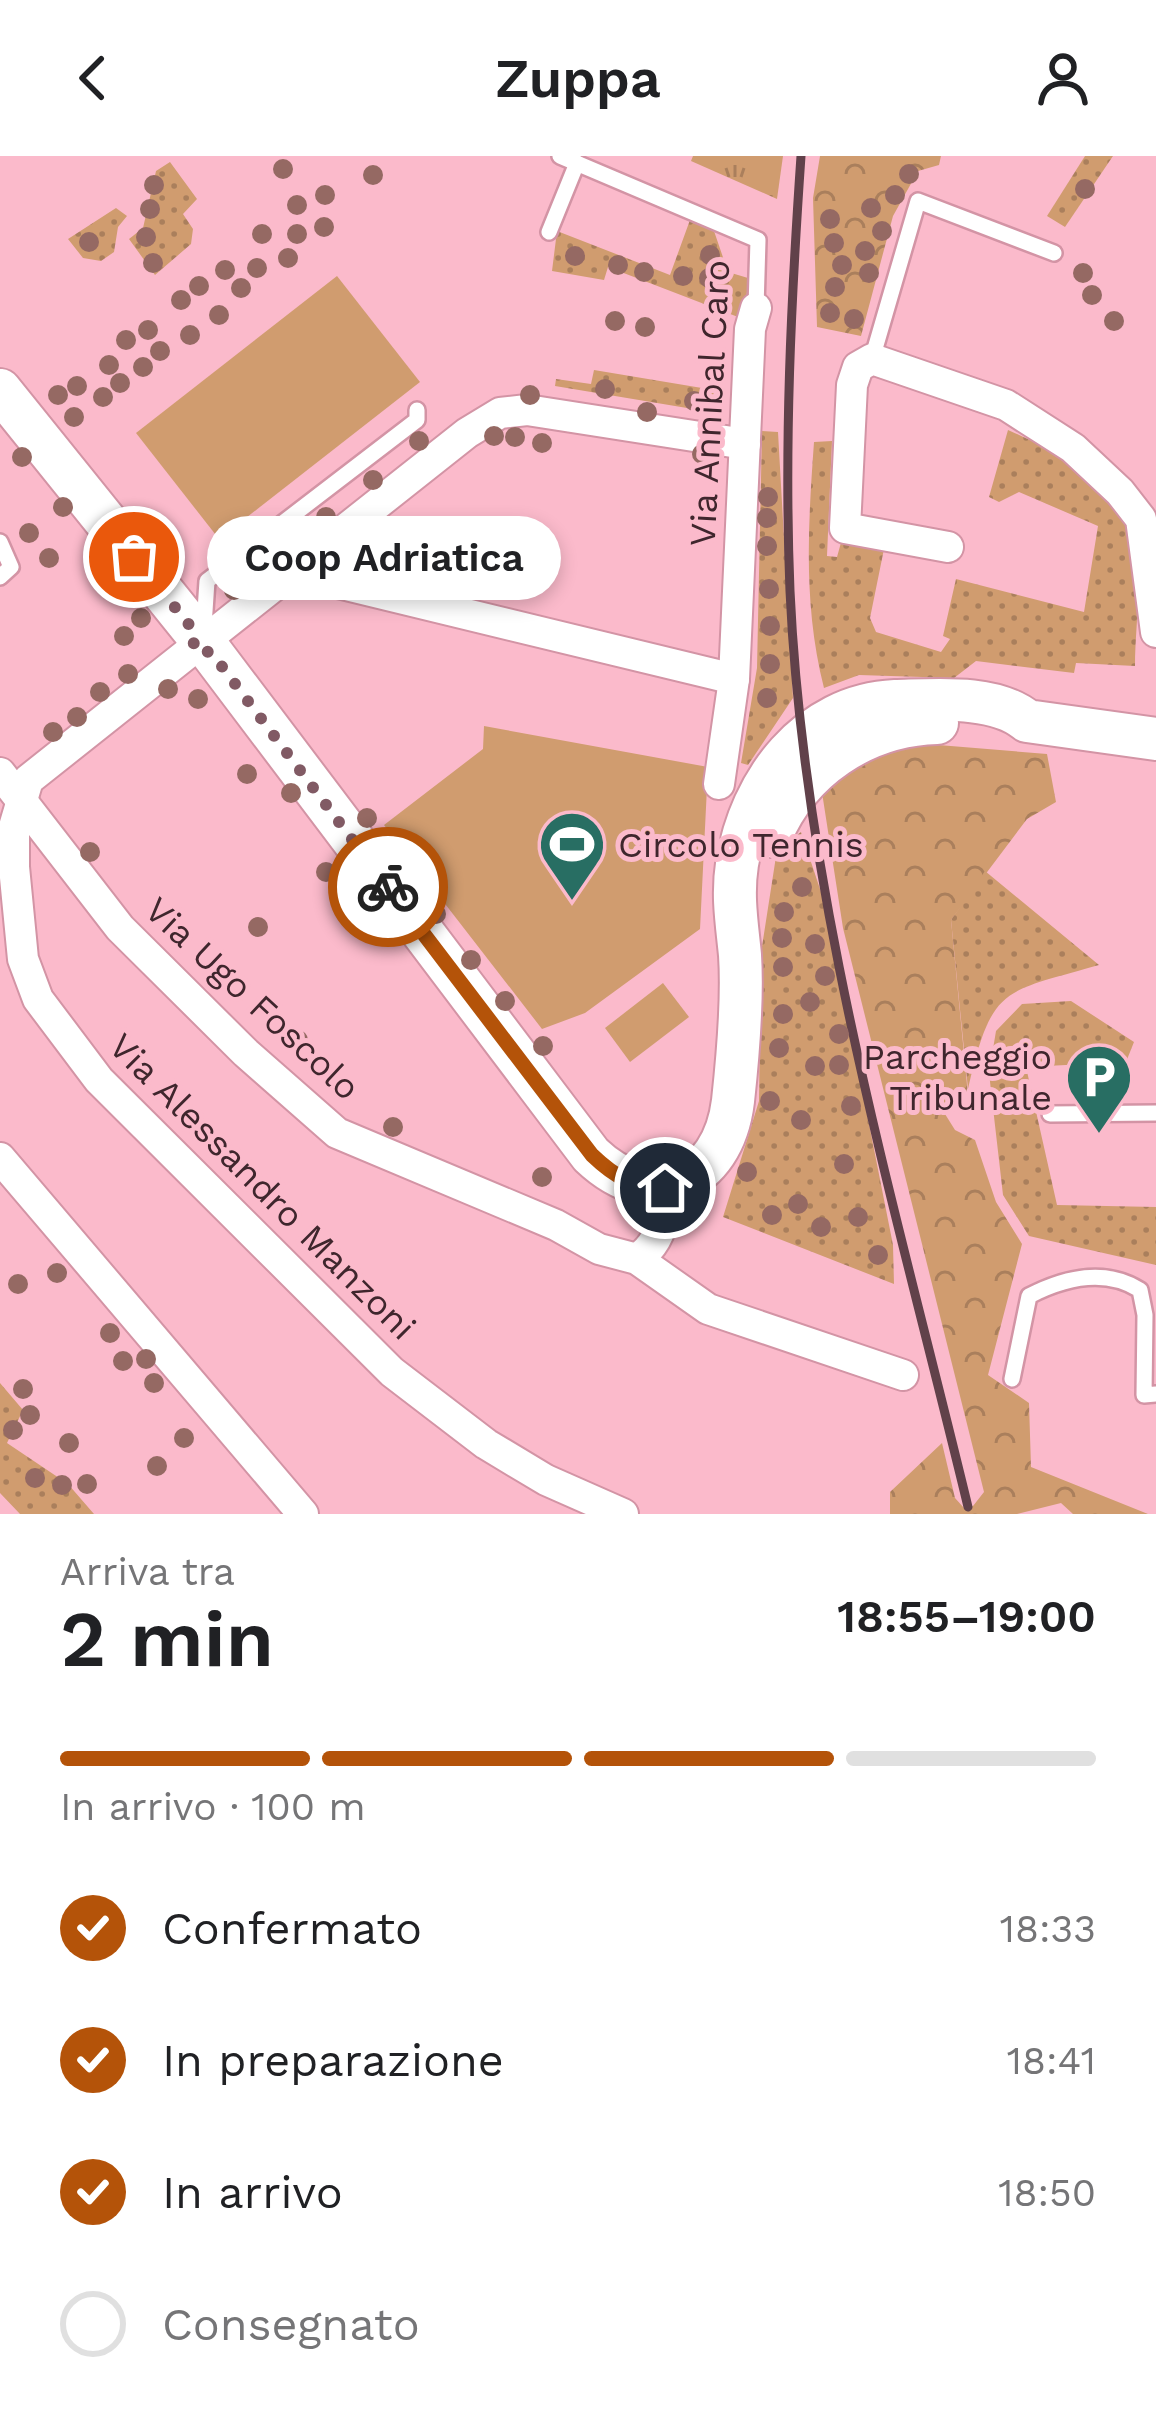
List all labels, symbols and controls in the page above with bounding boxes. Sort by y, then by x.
icon: back [60,45,126,111]
icon: person [1030,45,1096,111]
text: Zuppa [495,47,661,110]
street label: Via Annibal Caro [682,259,738,547]
pin [83,506,185,608]
callout: Coop Adriatica [206,515,560,599]
icon: bag [101,524,167,590]
text: Coop Adriatica [244,535,524,580]
sports icon: Circolo Tennis [537,809,607,903]
place label: Circolo Tennis [618,824,864,866]
courier [328,827,448,947]
icon: bike [355,854,421,920]
street label: Via Ugo Foscolo [136,889,368,1109]
street label: Via Alessandro Manzoni [101,1025,424,1348]
place label: Parcheggio Tribunale [863,1036,1052,1119]
parking icon: Parcheggio Tribunale [1064,1042,1134,1136]
pin [614,1137,716,1239]
icon: home [632,1155,698,1221]
text: Arriva tra [60,1549,235,1594]
text: 18:55–19:00 [837,1590,1096,1643]
text: 2 min [60,1593,274,1685]
text: In arrivo · 100 m [60,1784,366,1829]
icon: check [60,1895,126,1961]
text: Confermato [162,1902,422,1955]
text: 18:33 [1000,1906,1096,1951]
icon: check [60,2027,126,2093]
text: In preparazione [162,2034,504,2087]
text: 18:41 [1007,2038,1096,2083]
icon: check [60,2159,126,2225]
text: In arrivo [162,2166,343,2219]
text: 18:50 [998,2170,1096,2215]
text: Consegnato [162,2298,420,2351]

